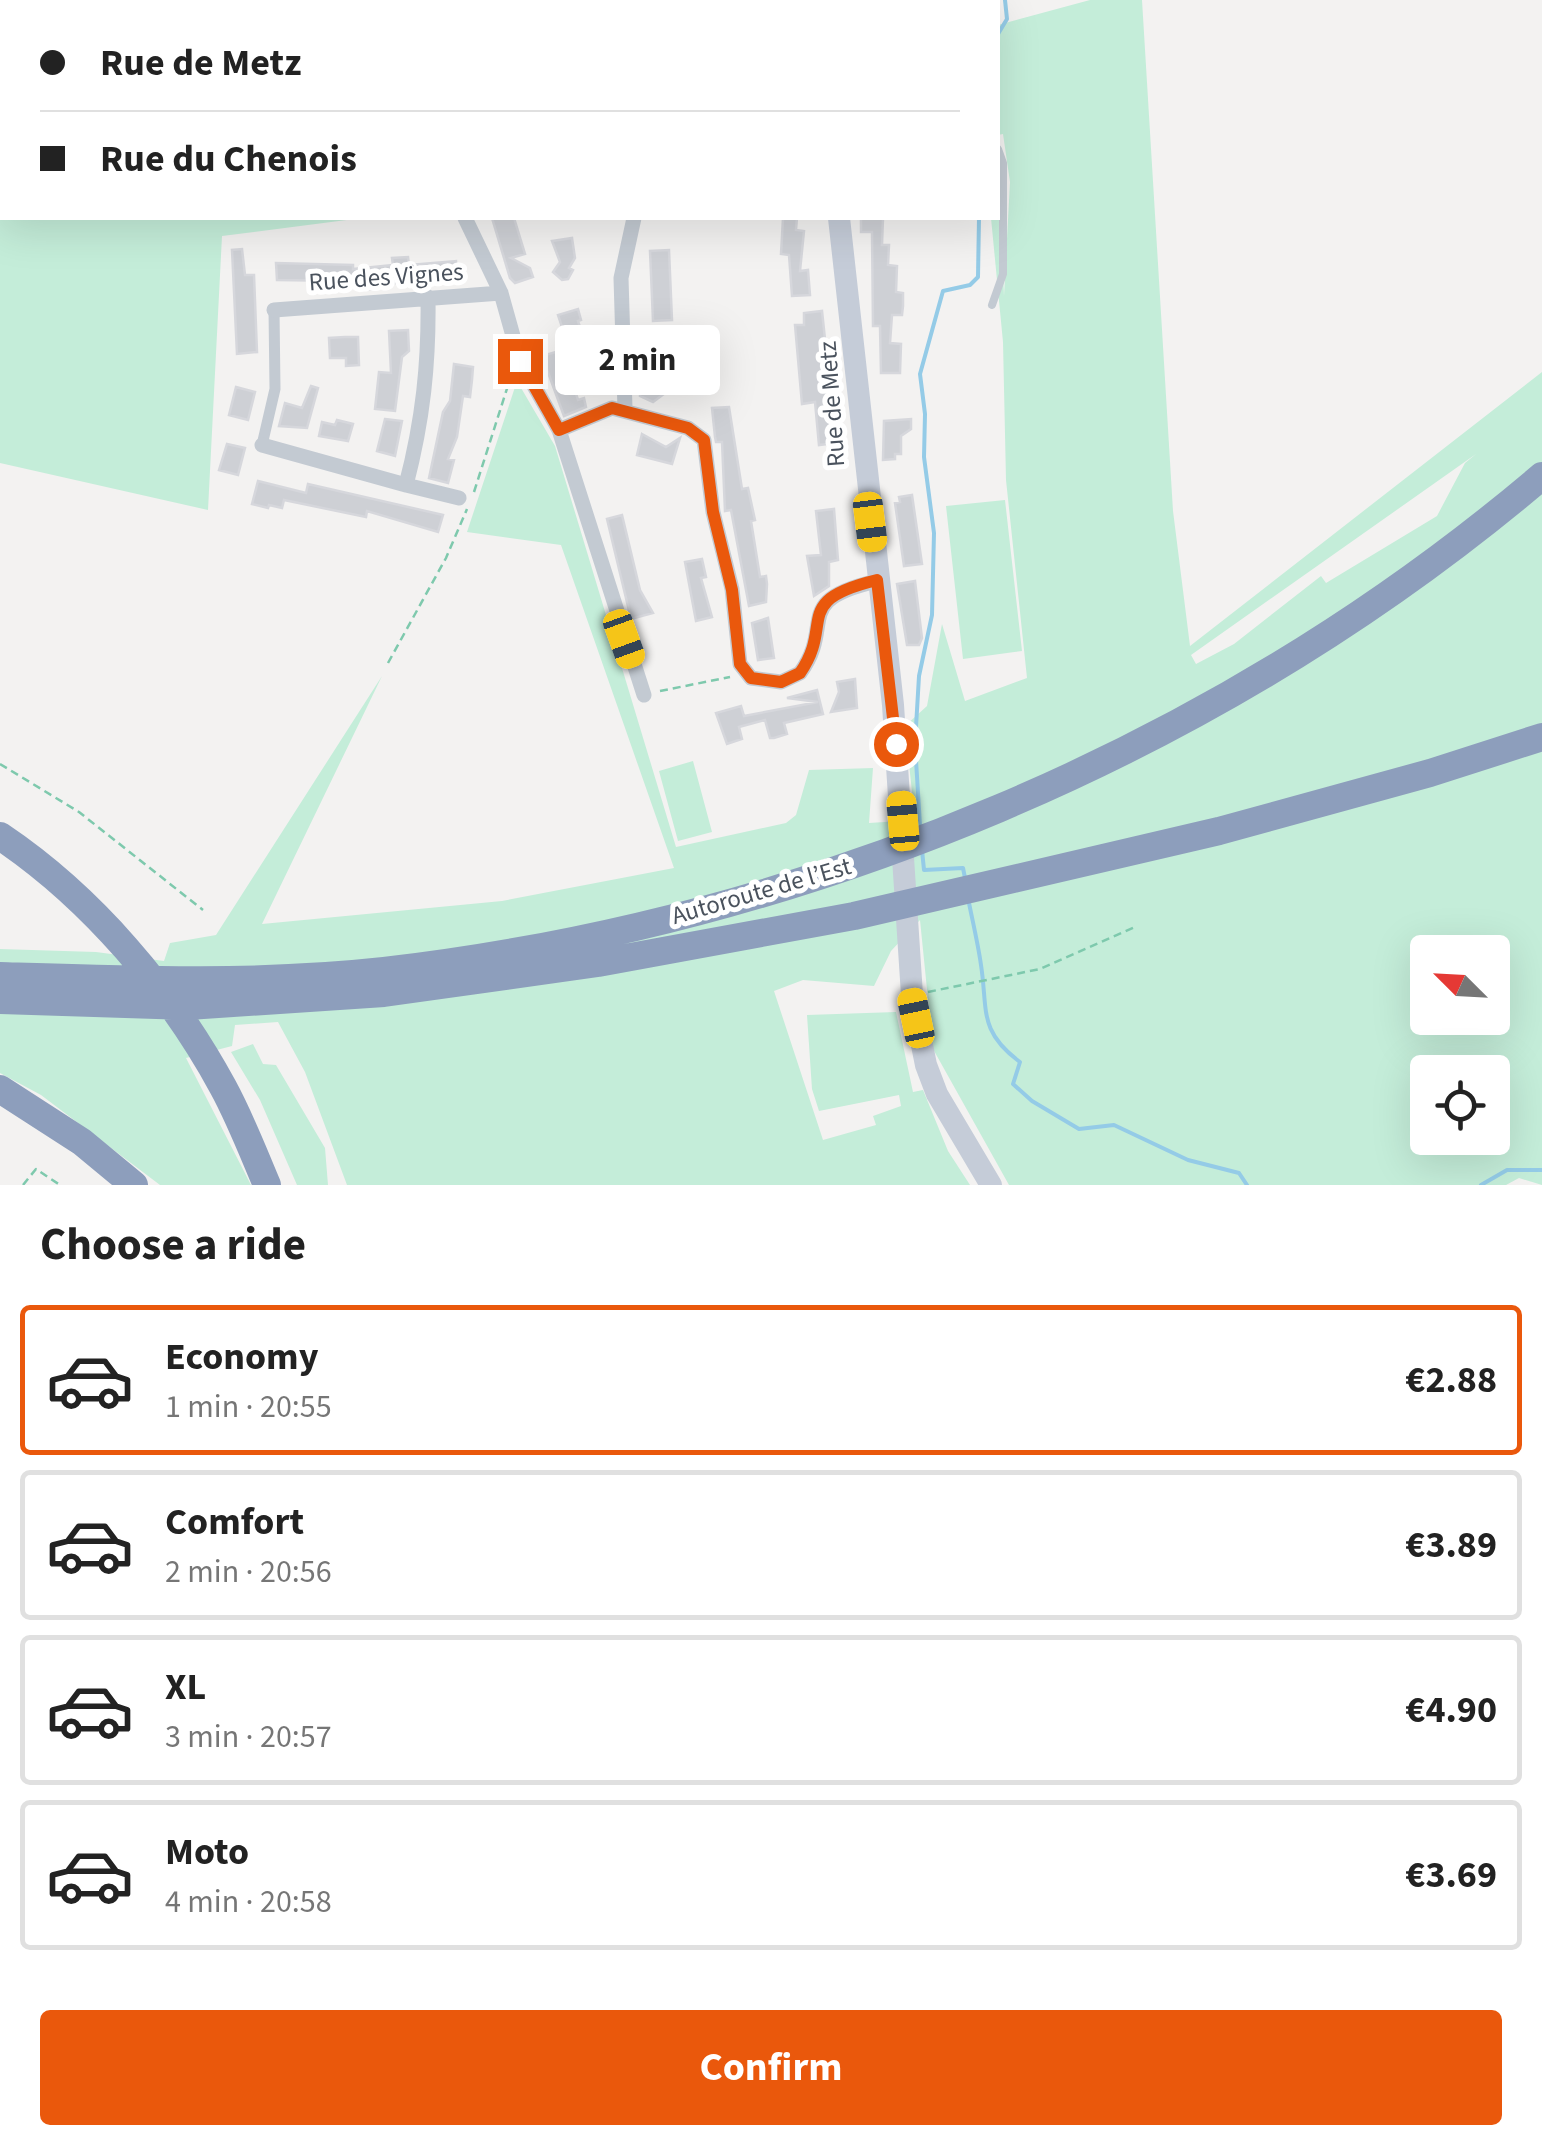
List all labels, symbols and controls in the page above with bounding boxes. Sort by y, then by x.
text: Rue de Metz [100,36,302,90]
text: Rue du Chenois [100,132,357,186]
street label: Rue des Vignes [307,254,465,300]
callout: 2 min [555,326,720,396]
text: 2 min [599,337,676,383]
route end [498,339,543,384]
street label: Rue de Metz [810,340,854,468]
car [851,490,889,554]
car [600,606,648,672]
route start [874,722,919,767]
car [885,790,921,852]
street label: Autoroute de l’Est [667,848,856,934]
north arrow [1410,935,1510,1035]
map controls [1410,935,1510,1155]
car [895,986,937,1050]
button: locate [1410,1055,1510,1155]
text: Choose a ride [40,1213,306,1277]
text: Economy [165,1330,318,1384]
icon: car [45,1335,135,1425]
text: €2.88 [1405,1353,1497,1407]
text: 1 min · 20:55 [165,1384,332,1430]
text: Comfort [165,1495,304,1549]
icon: car [45,1500,135,1590]
text: €3.89 [1405,1518,1497,1572]
text: 2 min · 20:56 [165,1549,332,1595]
text: XL [165,1660,206,1714]
icon: car [45,1665,135,1755]
text: €4.90 [1405,1683,1497,1737]
text: 3 min · 20:57 [165,1714,332,1760]
text: Moto [165,1825,249,1879]
icon: car [45,1830,135,1920]
text: €3.69 [1405,1848,1497,1902]
text: 4 min · 20:58 [165,1879,332,1925]
button: Confirm [40,2010,1502,2125]

